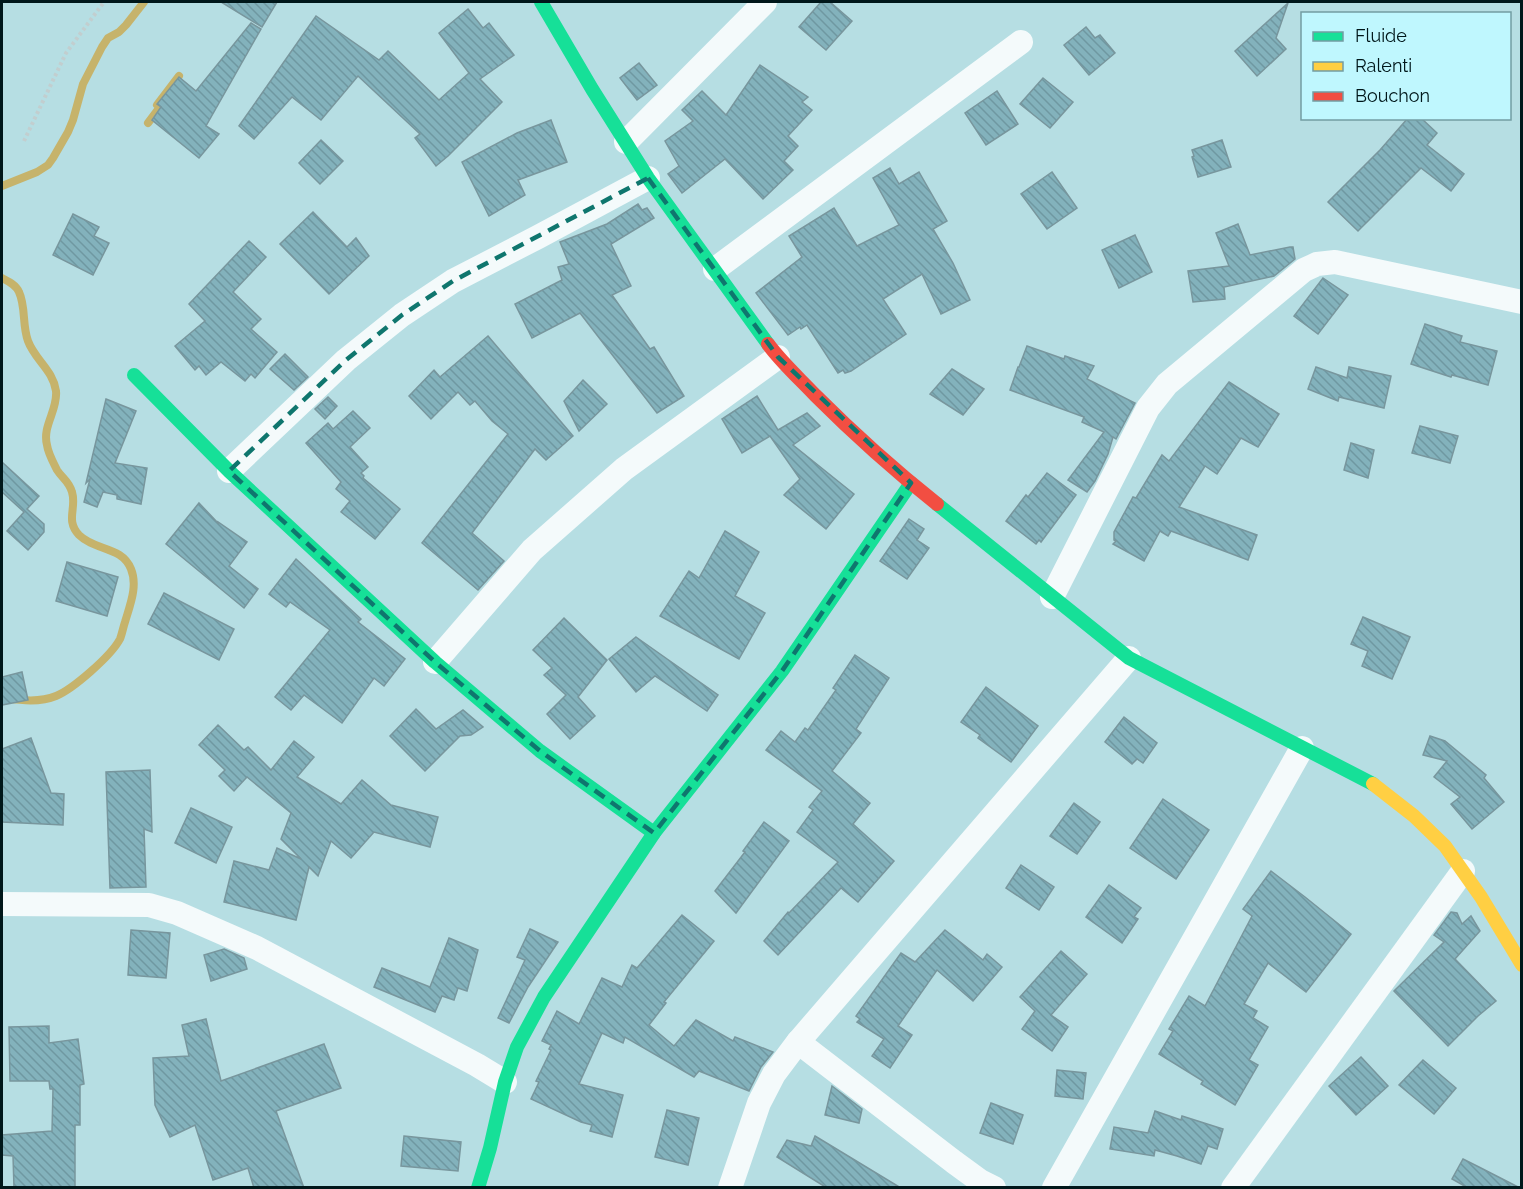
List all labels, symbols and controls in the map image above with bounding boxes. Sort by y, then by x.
legend [1301,12,1511,120]
text: Fluide [1355,25,1407,46]
text: Ralenti [1355,55,1412,76]
text: Bouchon [1355,85,1430,106]

